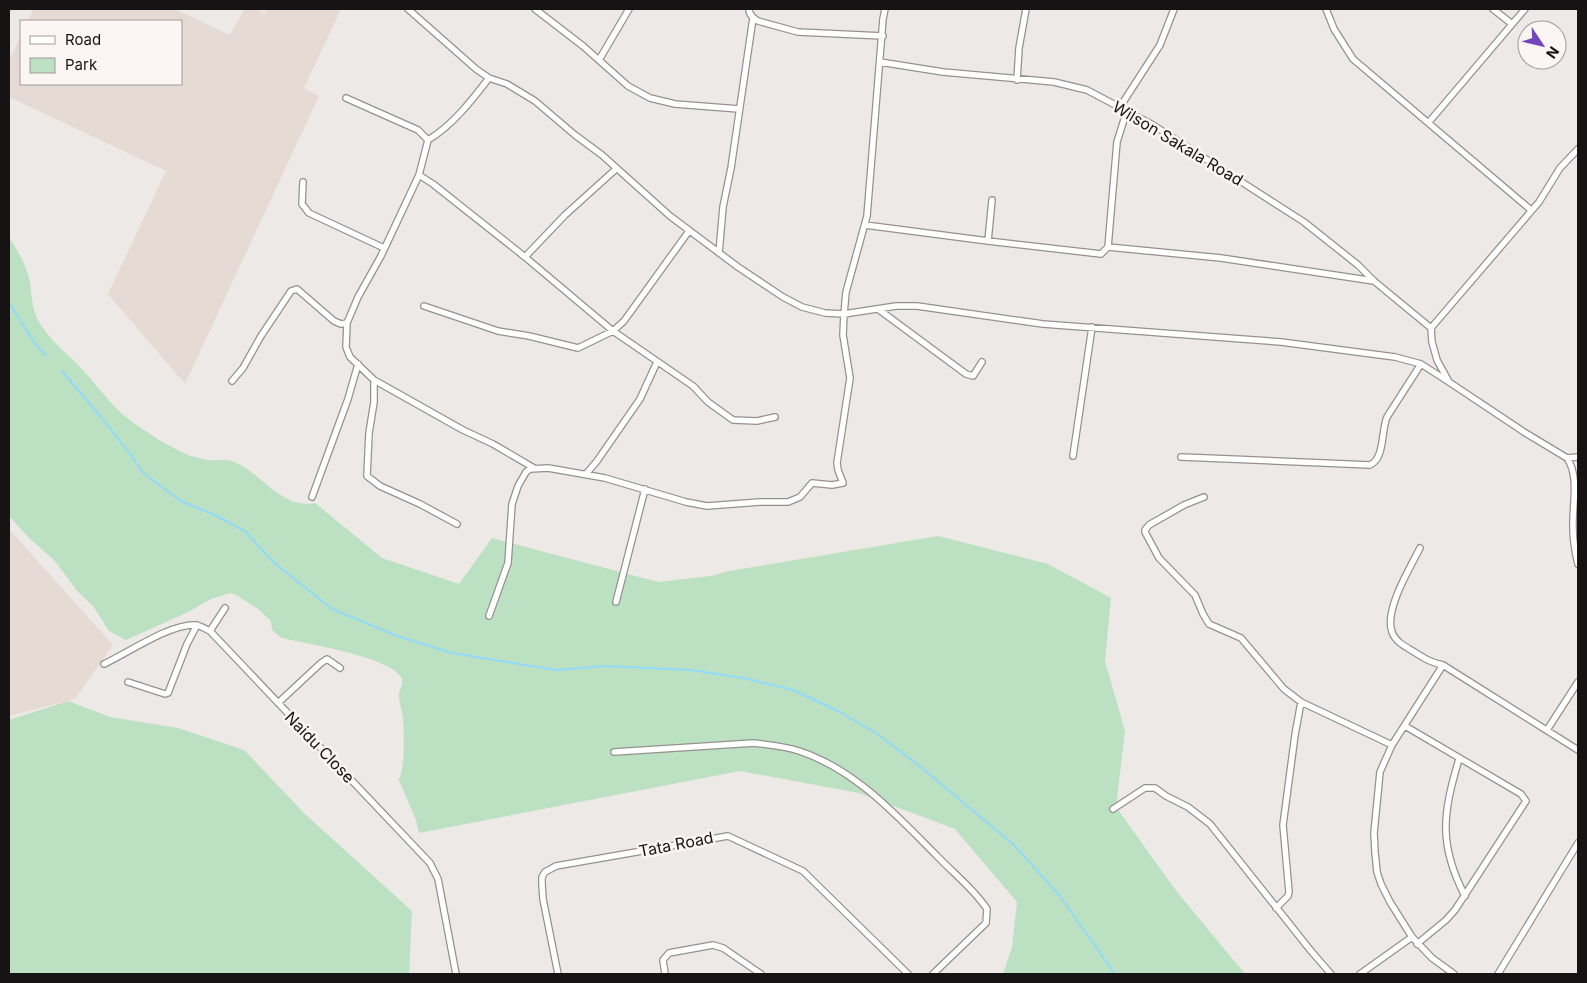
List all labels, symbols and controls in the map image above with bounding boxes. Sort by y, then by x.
legend [20,20,182,85]
north arrow [1517,20,1567,70]
text: Road [65,30,101,49]
text: N [1543,43,1563,62]
text: Park [65,55,98,74]
street label: Wilson Sakala Road [1109,96,1247,190]
street label: Naidu Close [281,707,359,787]
street label: Tata Road [637,827,715,861]

